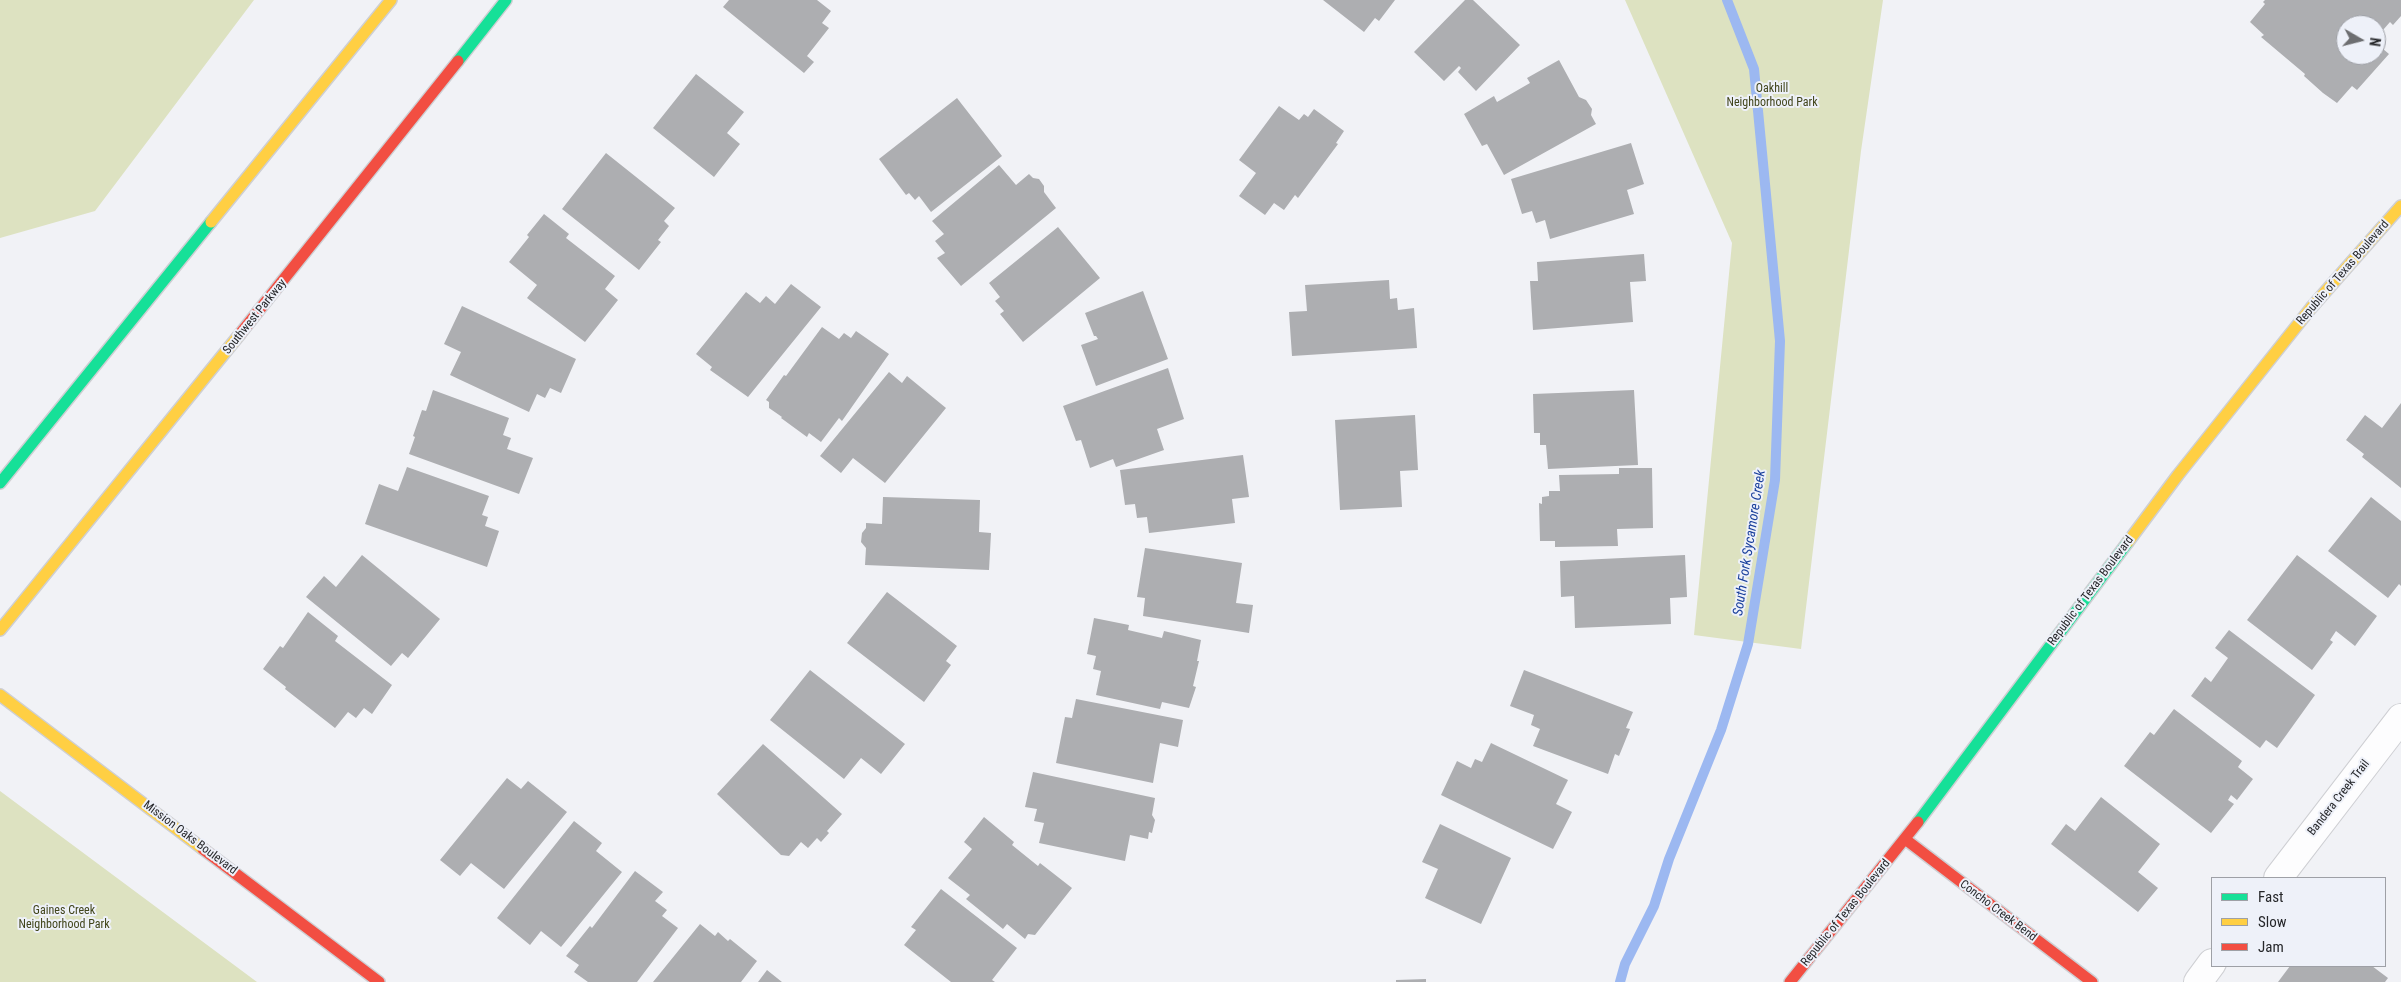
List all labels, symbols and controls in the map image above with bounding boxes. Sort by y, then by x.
north arrow [2336,15,2386,65]
text: N [2366,37,2383,47]
park label: Oakhill Neighborhood Park [1726,82,1818,110]
street label: Republic of Texas Boulevard [2294,218,2392,328]
street label: Southwest Parkway [220,277,290,357]
water label: South Fork Sycamore Creek [1730,469,1770,617]
street label: Republic of Texas Boulevard [2045,533,2137,649]
street label: Bandera Creek Trail [2305,757,2373,839]
street label: Mission Oaks Boulevard [140,798,240,878]
street label: Republic of Texas Boulevard [1798,857,1894,969]
street label: Concho Creek Bend [1957,877,2039,945]
legend [2211,877,2386,967]
text: Fast [2258,888,2283,906]
park label: Gaines Creek Neighborhood Park [18,904,110,932]
text: Slow [2258,913,2287,931]
text: Jam [2258,938,2284,956]

